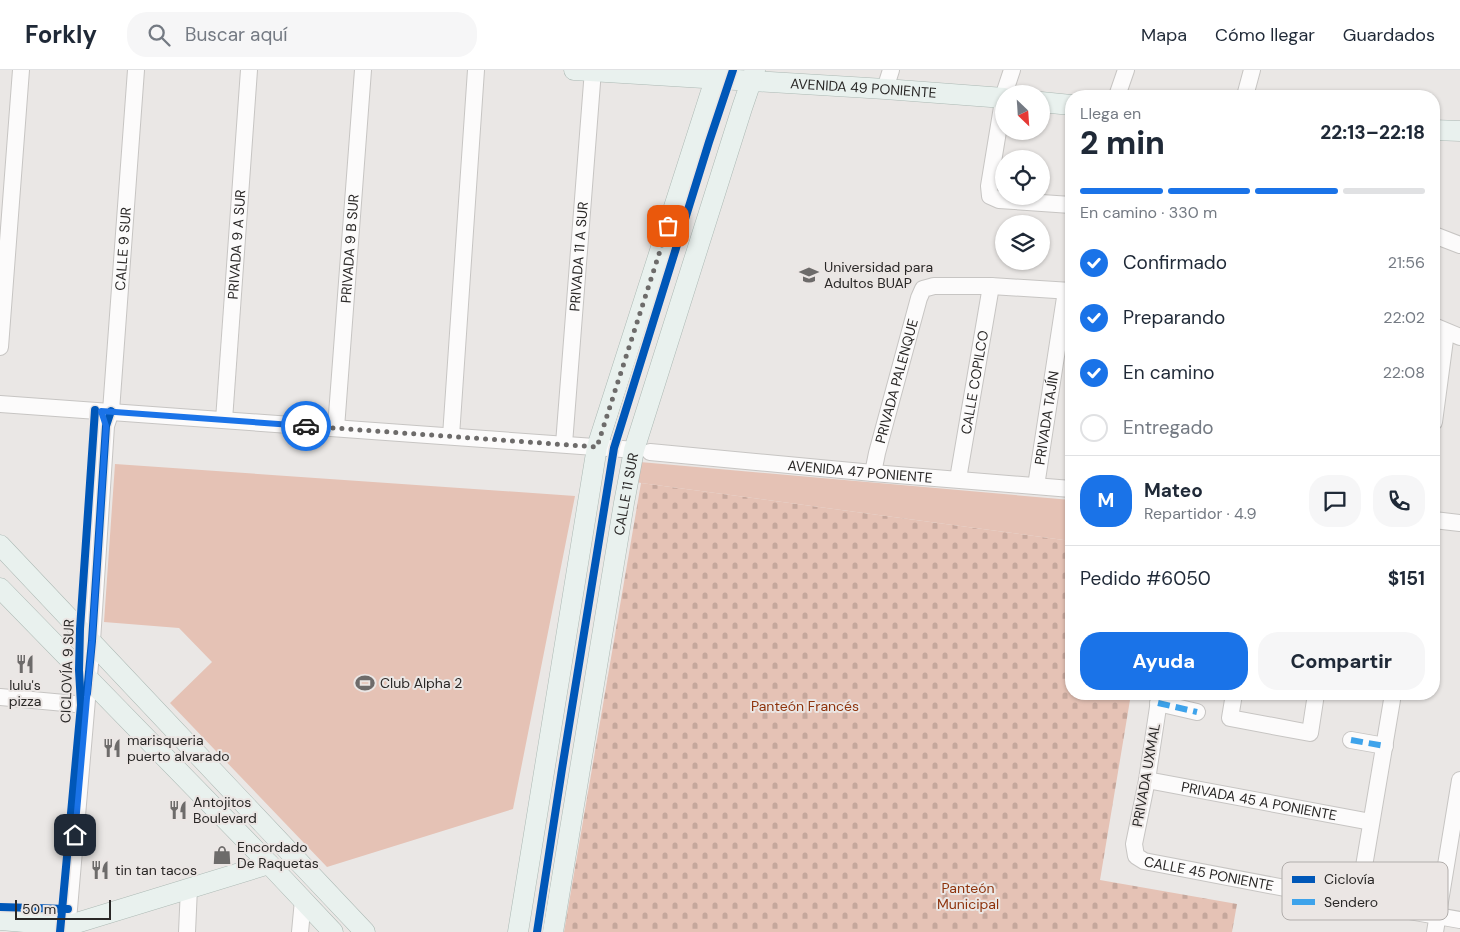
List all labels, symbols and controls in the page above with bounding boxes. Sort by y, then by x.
search box [127,12,477,57]
text: Forkly [25,19,97,50]
icon: search [145,21,173,49]
text: Buscar aquí [185,22,288,47]
text: Mapa [1141,23,1187,47]
text: Cómo llegar [1215,23,1315,47]
text: Guardados [1343,23,1435,47]
street label: AVENIDA 49 PONIENTE [790,74,937,102]
north arrow [995,85,1050,140]
map controls [995,85,1050,270]
text: Llega en [1080,103,1141,124]
text: 22:13–22:18 [1320,120,1425,145]
text: 2 min [1080,122,1165,164]
button: locate [995,150,1050,205]
street label: PRIVADA 9 A SUR [224,189,249,300]
street label: PRIVADA 9 B SUR [336,193,363,304]
street label: PRIVADA 11 A SUR [565,201,592,312]
text: En camino · 330 m [1080,202,1217,223]
pin [647,205,689,247]
street label: CALLE 9 SUR [111,206,135,291]
icon: bag [654,212,682,240]
button: layers [995,215,1050,270]
icon: check [1080,249,1108,277]
text: Confirmado [1123,250,1227,275]
text: 21:56 [1388,252,1425,273]
place label: Universidad para Adultos BUAP [824,258,933,292]
school or university icon: Universidad para Adultos BUAP [798,264,820,286]
icon: check [1080,304,1108,332]
text: Preparando [1123,305,1225,330]
text: 22:02 [1383,307,1425,328]
street label: PRIVADA PALENQUE [871,317,922,445]
street label: CALLE COPILCO [957,329,992,436]
icon: check [1080,359,1108,387]
text: En camino [1123,360,1215,385]
text: 22:08 [1383,362,1425,383]
street label: PRIVADA TAJÍN [1030,369,1063,466]
courier [281,401,331,451]
icon: car [292,412,320,440]
text: Entregado [1123,415,1214,440]
street label: CALLE 11 SUR [610,451,642,537]
street label: AVENIDA 47 PONIENTE [787,456,933,487]
button: chat [1309,475,1361,527]
button: phone [1373,475,1425,527]
text: Mateo [1144,478,1203,503]
text: M [1098,488,1114,513]
text: Repartidor · 4.9 [1144,503,1256,524]
text: Pedido #6050 [1080,566,1211,591]
text: $151 [1388,566,1425,591]
street label: CICLOVÍA 9 SUR [56,619,78,723]
button: Ayuda [1080,632,1248,690]
button: Compartir [1258,632,1425,690]
restaurant icon: lulu's pizza [14,653,36,675]
sports icon: Club Alpha 2 [354,672,376,694]
place label: Club Alpha 2 [380,674,462,692]
place label: lulu's pizza [9,676,41,710]
park label: Panteón Francés [751,697,859,715]
street label: PRIVADA UXMAL [1128,722,1164,828]
place label: marisqueria puerto alvarado [127,731,230,765]
restaurant icon: marisqueria puerto alvarado [101,737,123,759]
street label: PRIVADA 45 A PONIENTE [1180,778,1339,824]
place label: Antojitos Boulevard [193,793,257,827]
restaurant icon: Antojitos Boulevard [167,799,189,821]
pin [54,814,96,856]
icon: home [61,821,89,849]
place label: Encordado De Raquetas [237,838,319,872]
shop icon: Encordado De Raquetas [211,844,233,866]
street label: CALLE 45 PONIENTE [1143,852,1275,895]
restaurant icon: tin tan tacos [89,859,111,881]
place label: tin tan tacos [115,861,197,879]
legend [1282,862,1448,920]
text: Ciclovía [1324,870,1375,888]
park label: Panteón Municipal [937,879,999,913]
text: Sendero [1324,893,1378,911]
scale bar [15,897,111,920]
text: 50 m [22,900,56,918]

